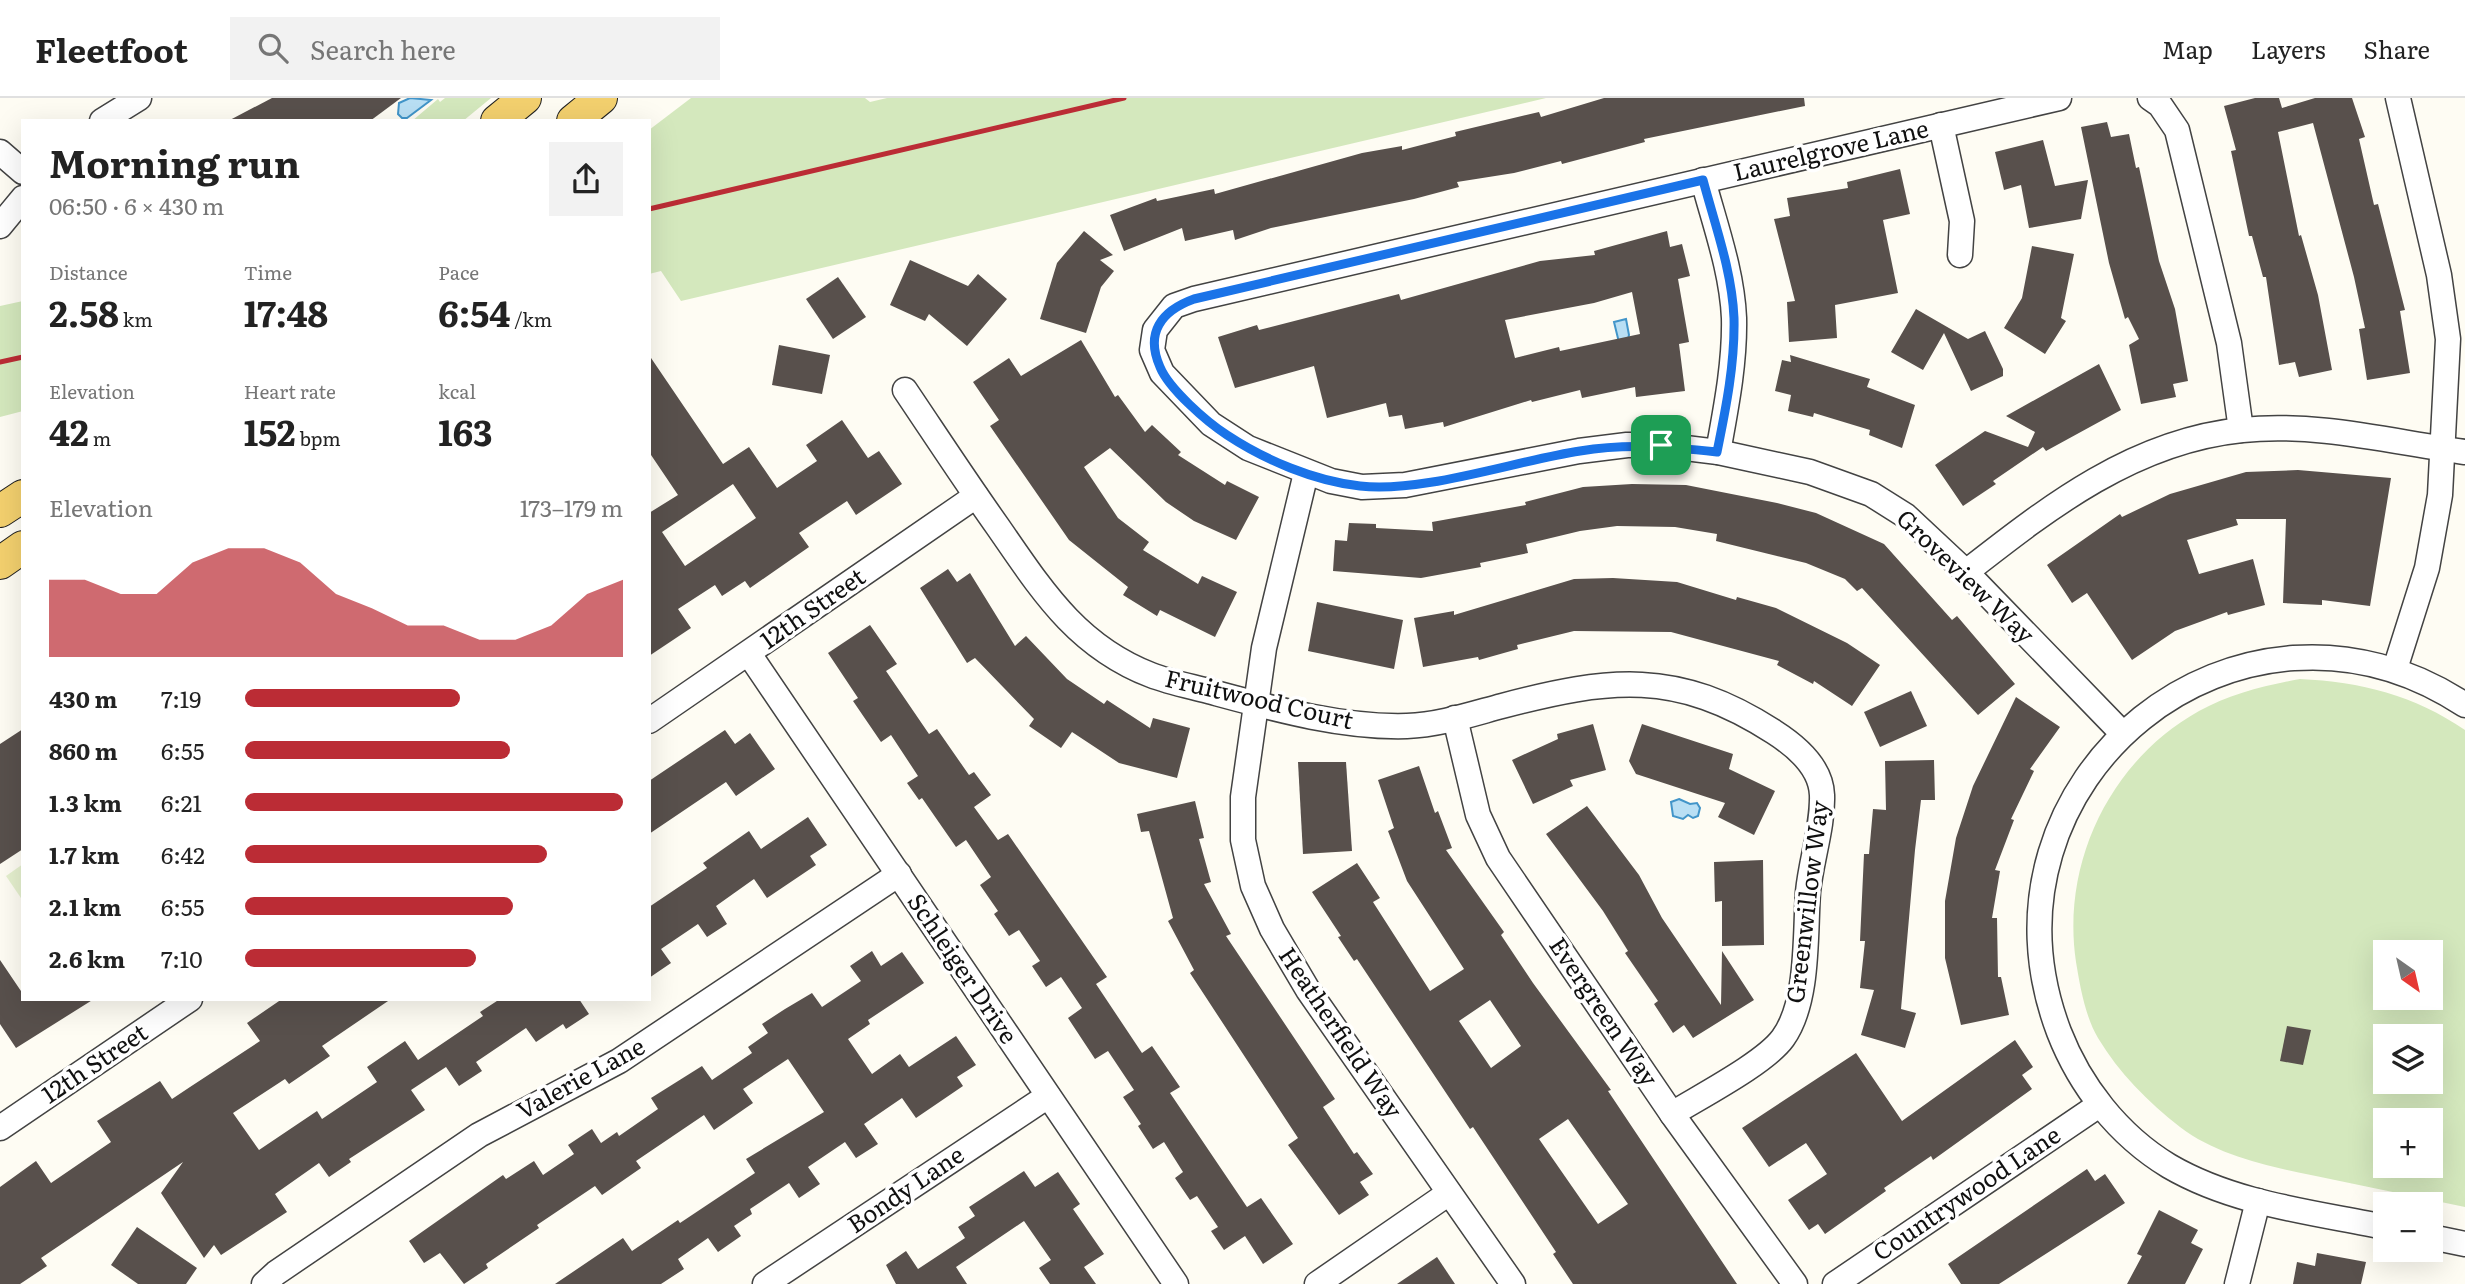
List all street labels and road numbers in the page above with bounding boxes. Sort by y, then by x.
street label: Laurelgrove Lane [1729,109,1931,188]
street label: Groveview Way [1890,500,2044,650]
street label: 12th Street [752,558,871,656]
street label: Fruitwood Court [1162,659,1357,736]
street label: Greenwillow Way [1776,798,1835,1005]
street label: Schleiger Drive [901,885,1027,1050]
street label: Evergreen Way [1542,929,1668,1092]
street label: Heatherfield Way [1272,939,1413,1124]
street label: 12th Street [34,1013,154,1110]
street label: Valerie Lane [509,1027,650,1126]
street label: Countrywood Lane [1865,1116,2066,1268]
street label: Bondy Lane [839,1136,970,1240]

